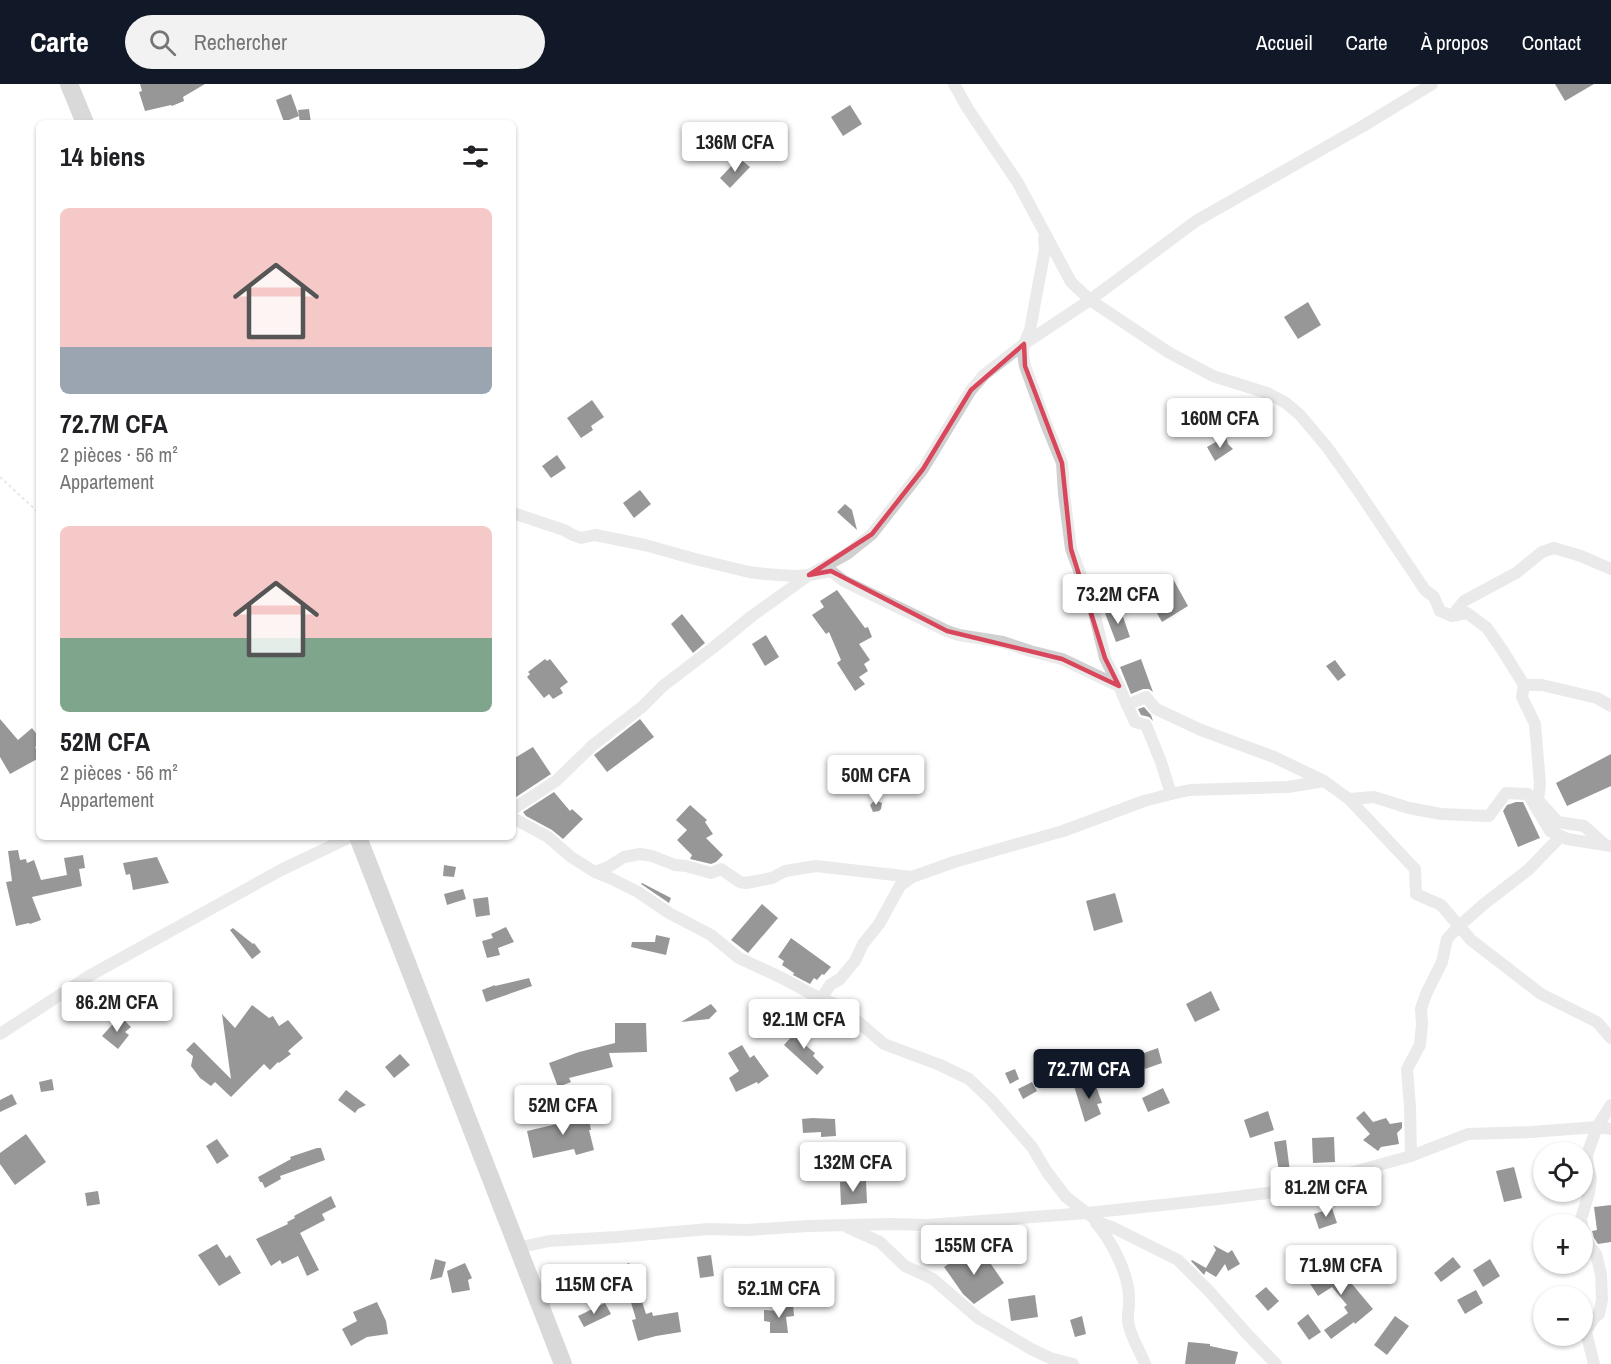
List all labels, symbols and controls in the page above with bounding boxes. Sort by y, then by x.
search box [125,15,545,69]
text: Carte [30,23,89,61]
icon: search [146,26,179,59]
text: Rechercher [194,27,287,57]
text: Accueil [1256,28,1313,57]
text: Carte [1346,28,1388,57]
text: À propos [1421,28,1489,57]
text: Contact [1522,28,1581,57]
pin: 136M CFA [673,122,797,173]
text: 136M CFA [696,128,774,155]
text: 14 biens [60,139,145,174]
icon: filters [459,140,492,173]
icon: home [222,247,330,355]
pin: 160M CFA [1158,398,1282,449]
text: 160M CFA [1181,404,1259,431]
text: 72.7M CFA [60,406,168,441]
text: 2 pièces · 56 m² [60,441,178,468]
text: Appartement [60,468,154,495]
icon: home [222,565,330,673]
pin: 73.2M CFA [1049,574,1187,625]
text: 73.2M CFA [1077,580,1159,607]
text: 52M CFA [60,724,150,759]
pin: 50M CFA [821,755,931,806]
text: 2 pièces · 56 m² [60,759,178,786]
text: 50M CFA [841,761,911,788]
text: Appartement [60,786,154,813]
pin: 86.2M CFA [48,982,186,1033]
text: 86.2M CFA [76,988,158,1015]
pin: 92.1M CFA [735,999,873,1050]
text: 92.1M CFA [763,1005,845,1032]
pin: 72.7M CFA [1020,1049,1158,1100]
text: 72.7M CFA [1048,1055,1130,1082]
pin: 52M CFA [508,1085,618,1136]
text: 52M CFA [528,1091,598,1118]
pin: 132M CFA [791,1142,915,1193]
map controls [1533,1142,1593,1346]
button: locate [1533,1142,1593,1202]
text: 132M CFA [814,1148,892,1175]
pin: 81.2M CFA [1257,1167,1395,1218]
text: 81.2M CFA [1285,1173,1367,1200]
button: + [1533,1214,1593,1274]
pin: 155M CFA [912,1225,1036,1276]
text: 155M CFA [935,1231,1013,1258]
pin: 71.9M CFA [1272,1245,1410,1296]
text: 71.9M CFA [1300,1251,1382,1278]
pin: 115M CFA [532,1264,656,1315]
pin: 52.1M CFA [710,1268,848,1319]
text: 115M CFA [555,1270,633,1297]
text: 52.1M CFA [738,1274,820,1301]
button: − [1533,1286,1593,1346]

